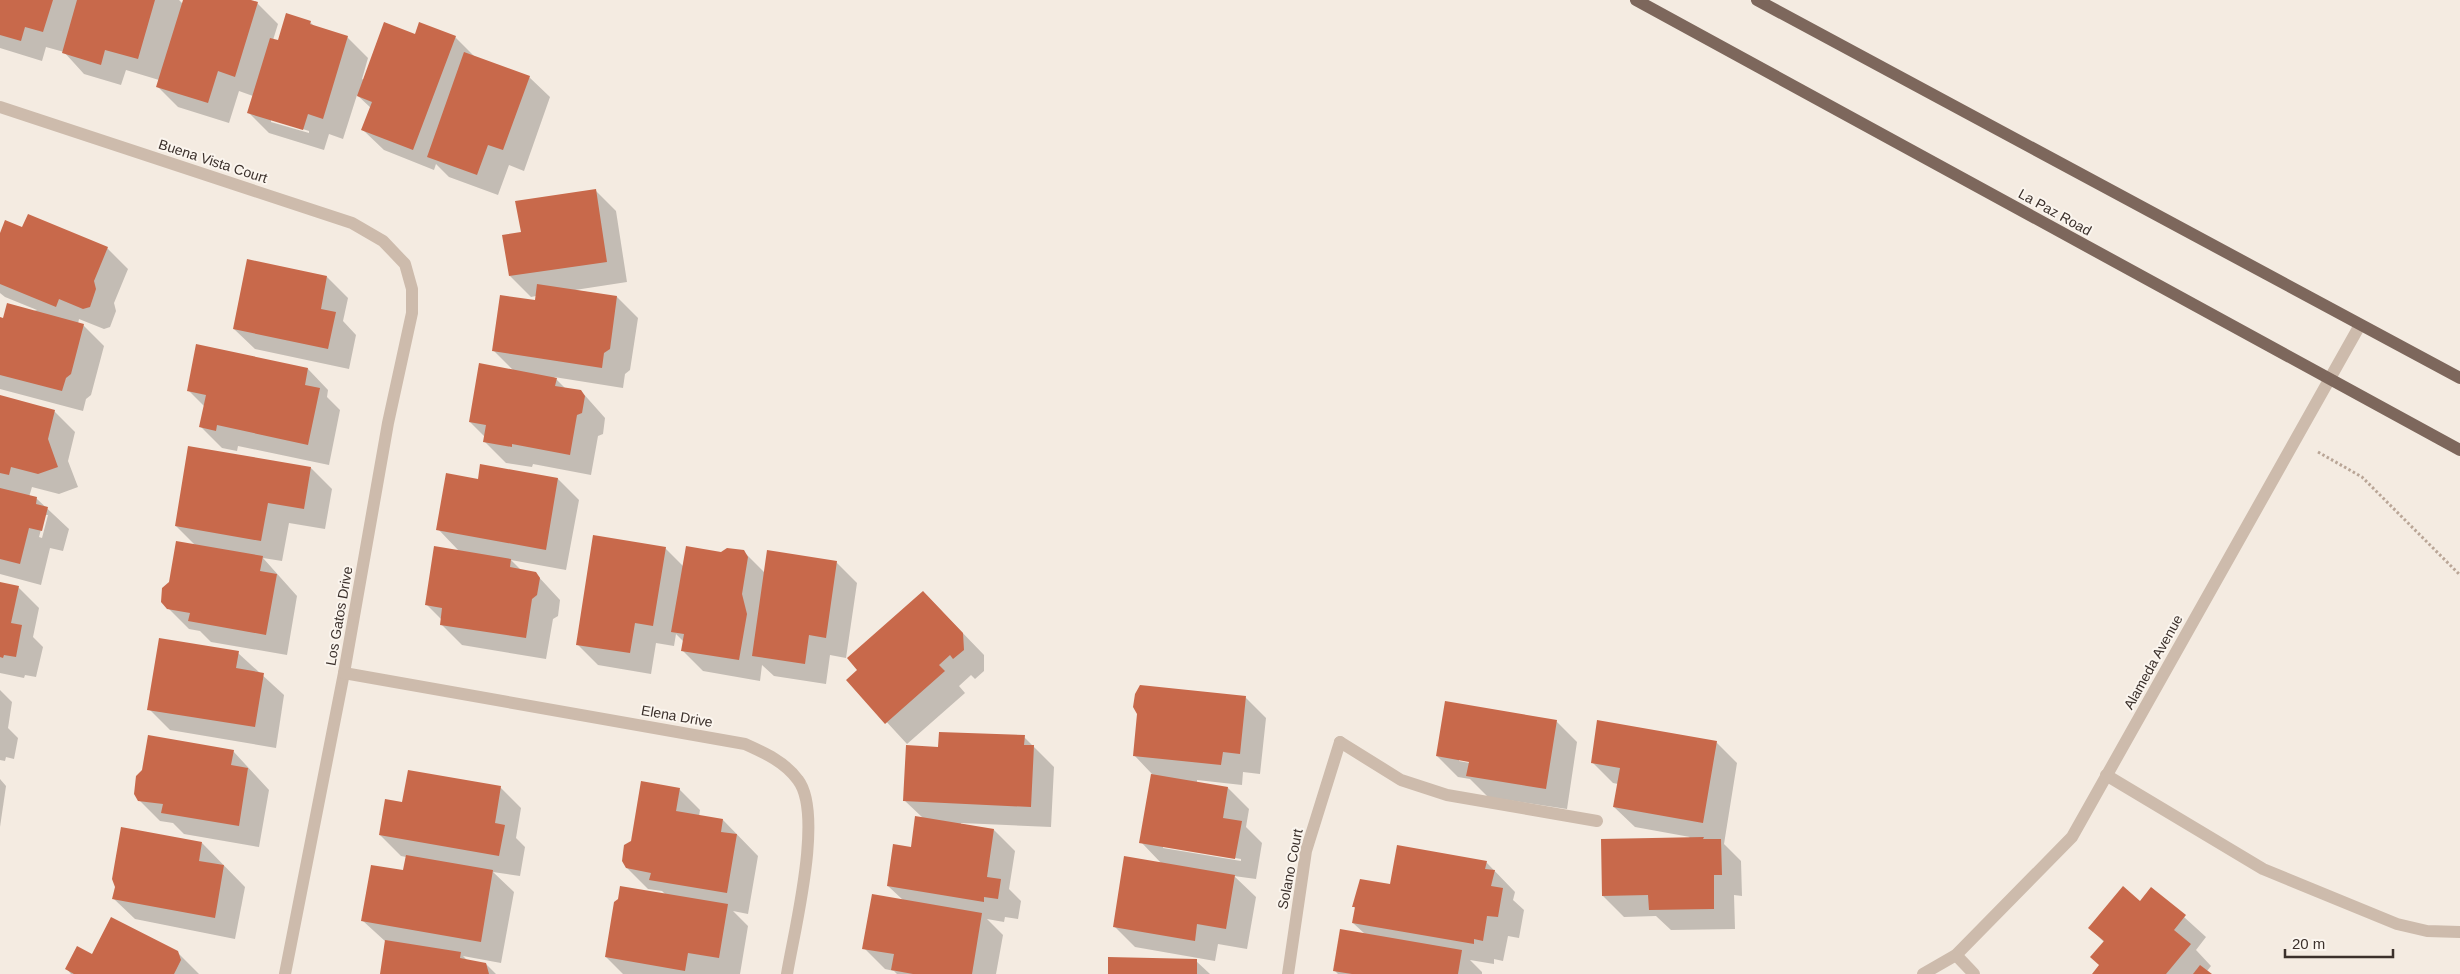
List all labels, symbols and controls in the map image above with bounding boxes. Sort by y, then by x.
street label: Buena Vista Court [157,136,269,186]
street label: La Paz Road [2016,185,2094,239]
street label: Los Gatos Drive [322,565,356,667]
street label: Alameda Avenue [2120,612,2186,712]
street label: Elena Drive [640,702,714,730]
street label: Solano Court [1274,827,1306,911]
scale bar [2285,926,2392,958]
text: 20 m [2292,935,2325,952]

